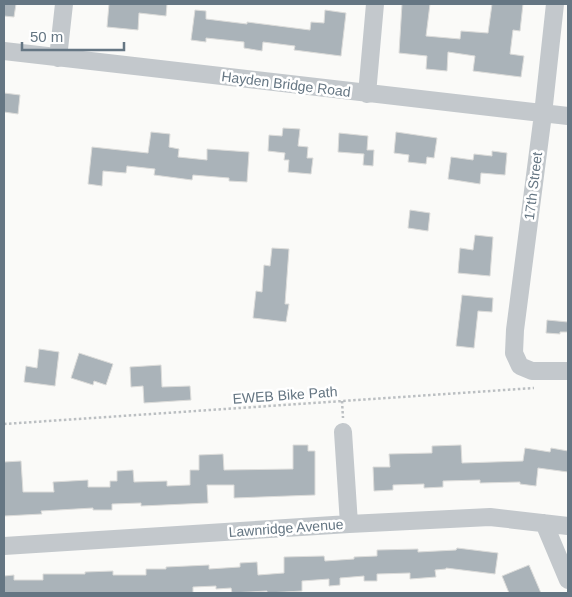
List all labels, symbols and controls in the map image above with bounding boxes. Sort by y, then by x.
scale bar [22,20,125,52]
text: 50 m [30,28,63,45]
street label: Hayden Bridge Road [221,68,351,100]
street label: 17th Street [521,151,545,221]
street label: EWEB Bike Path [232,383,338,407]
street label: Lawnridge Avenue [228,516,344,540]

